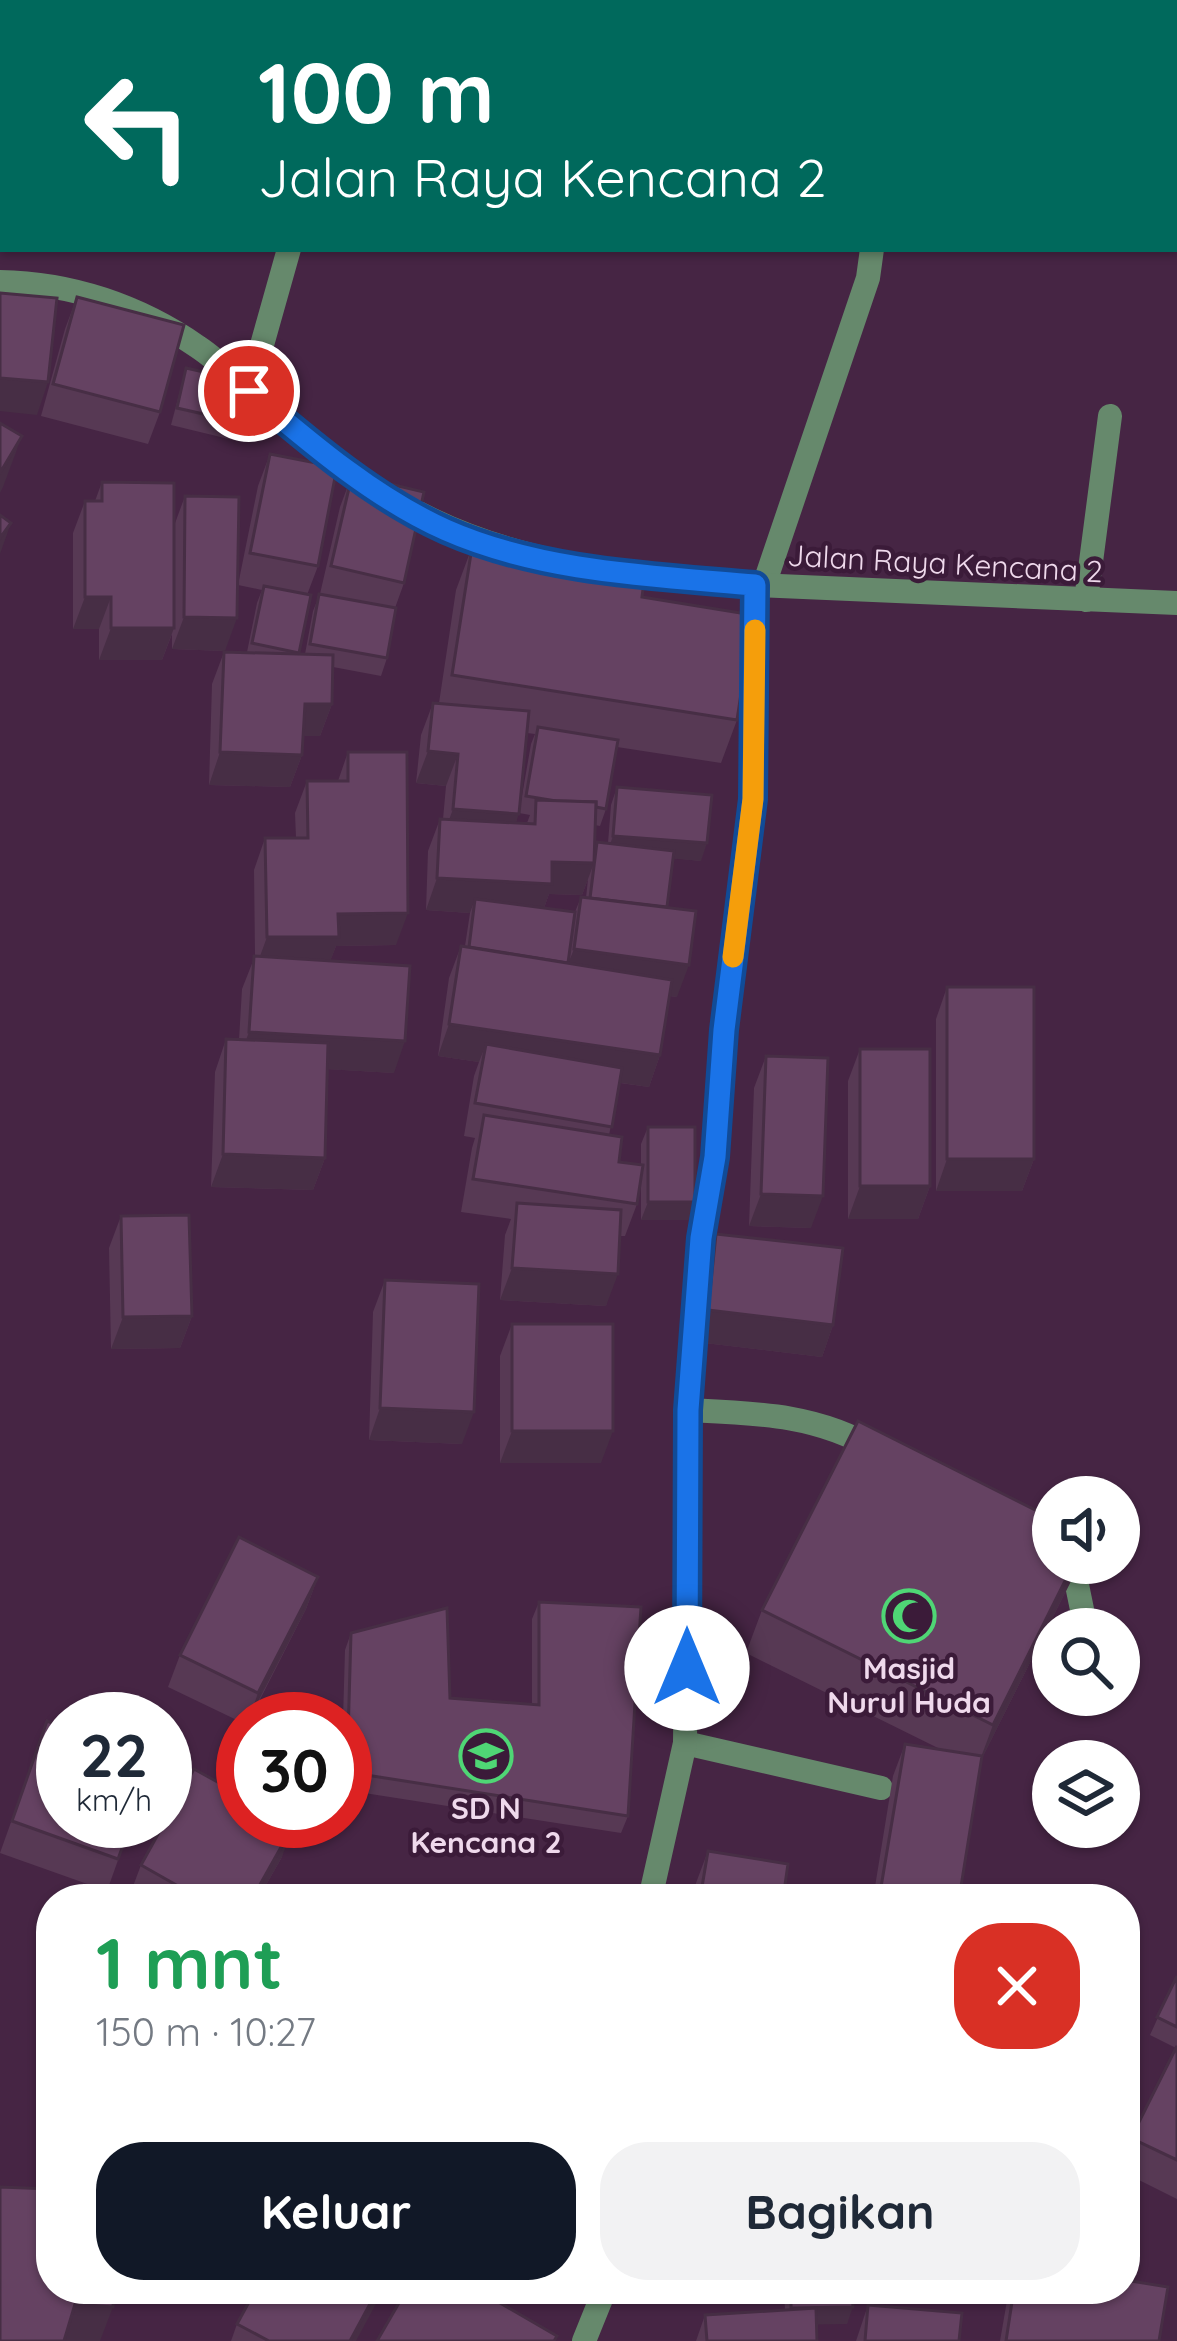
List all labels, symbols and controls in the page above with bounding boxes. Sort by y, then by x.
text: 100 m [258,39,495,144]
icon: left [60,48,216,204]
text: Jalan Raya Kencana 2 [258,143,826,211]
pin [198,340,300,442]
icon: arrive [216,358,282,424]
street label: Jalan Raya Kencana 2 [786,536,1104,590]
map controls [1032,1476,1140,1848]
button: sound [1032,1476,1140,1584]
mosque icon: Masjid Nurul Huda [881,1588,937,1644]
position arrow [624,1605,750,1731]
button: search [1032,1608,1140,1716]
place label: Masjid Nurul Huda [827,1649,991,1721]
speed limit sign: 30 [216,1692,372,1848]
text: 22 [80,1717,148,1792]
school or university icon: SD N Kencana 2 [458,1728,514,1784]
button: layers [1032,1740,1140,1848]
text: km/h [76,1781,152,1819]
place label: SD N Kencana 2 [410,1789,562,1861]
text: 1 mnt [96,1917,283,2007]
button: close [954,1923,1080,2049]
text: 150 m · 10:27 [96,2007,316,2056]
button: Keluar [96,2142,576,2280]
button: Bagikan [600,2142,1080,2280]

